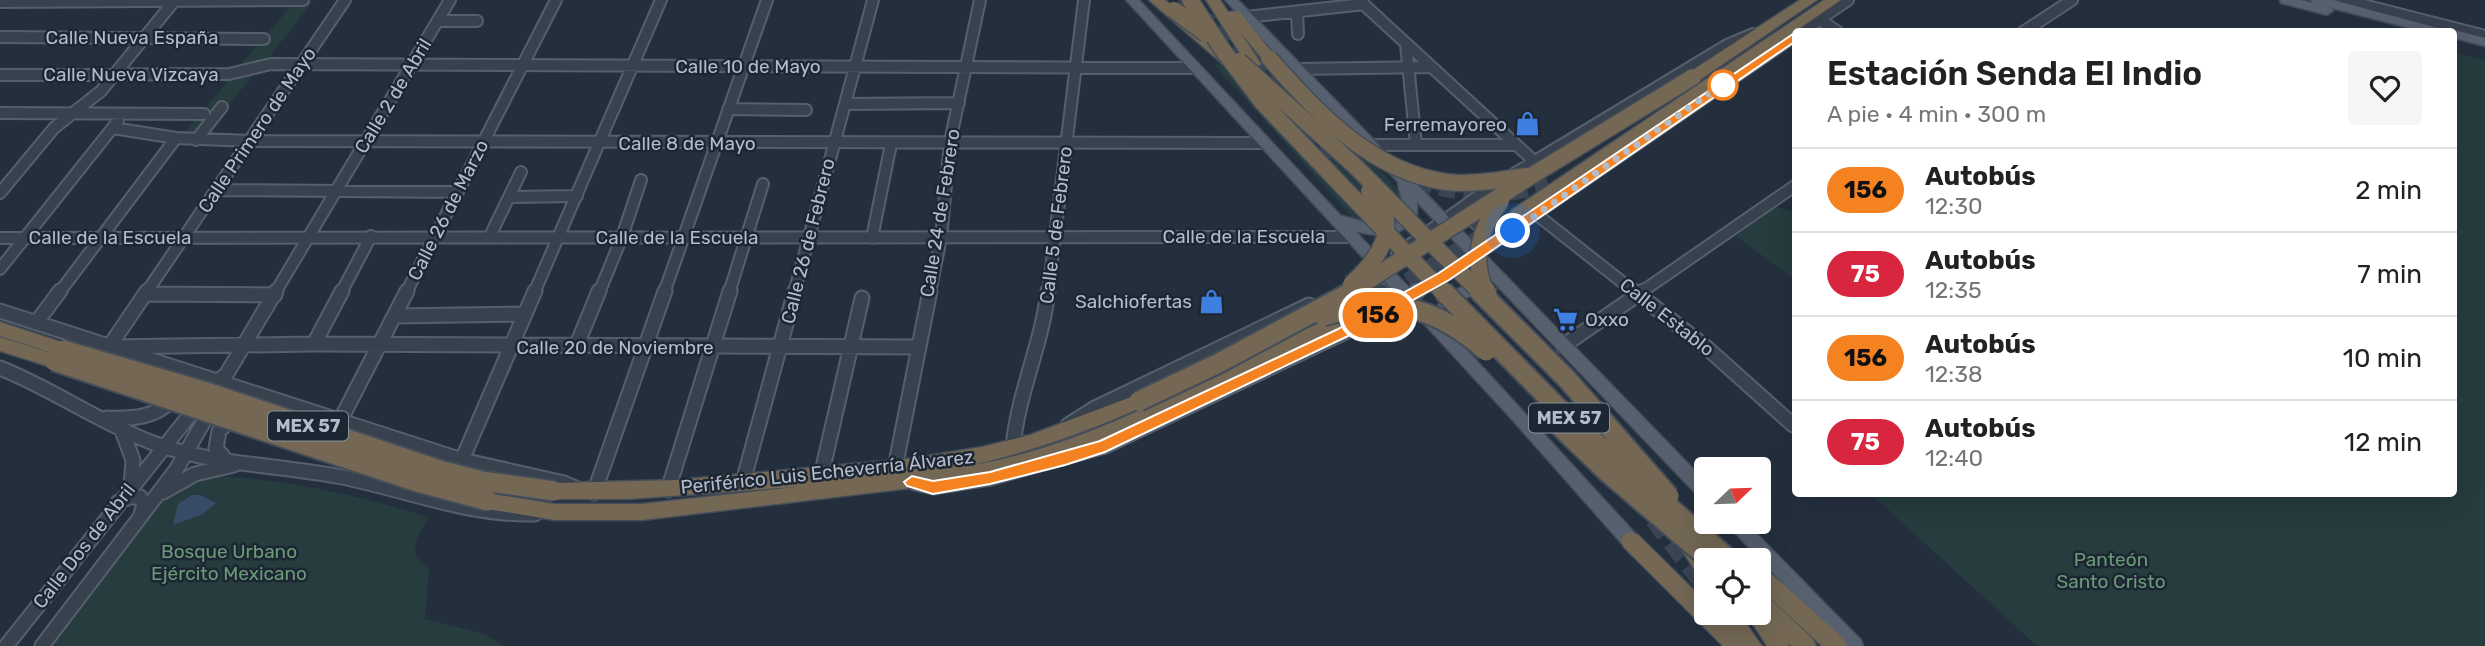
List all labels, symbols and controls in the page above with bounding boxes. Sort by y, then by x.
street label: Calle Nueva España [46,26,218,49]
street label: Calle 2 de Abril [350,34,436,158]
street label: Calle Primero de Mayo [193,43,321,217]
button: heart [2348,51,2422,125]
text: Estación Senda El Indio [1827,54,2202,93]
street label: Calle 10 de Mayo [675,55,821,78]
street label: Calle Nueva Vizcaya [43,63,219,86]
unlabelled marker [1708,70,1738,100]
text: A pie · 4 min · 300 m [1827,100,2046,128]
shop icon: Ferremayoreo [1513,110,1541,138]
place label: Ferremayoreo [1384,113,1507,136]
street label: Calle 24 de Febrero [915,127,965,299]
street label: Calle 8 de Mayo [618,132,756,155]
street label: Calle 26 de Marzo [403,136,493,284]
street label: Calle 5 de Febrero [1035,145,1077,305]
street label: Calle 26 de Febrero [776,156,840,326]
text: Autobús [1925,161,2036,192]
text: 2 min [2355,175,2422,206]
text: 156 [1844,176,1887,204]
text: 12:30 [1925,192,1983,220]
your location [1495,213,1530,248]
street label: Calle de la Escuela [1163,225,1325,248]
street label: Calle de la Escuela [29,226,191,249]
street label: Calle de la Escuela [596,226,758,249]
text: Autobús [1925,245,2036,276]
text: 7 min [2357,259,2422,290]
text: 75 [1851,260,1880,288]
street label: Calle Establo [1615,273,1719,361]
text: 12:35 [1925,276,1982,304]
shop icon: Salchiofertas [1198,287,1226,315]
place label: Salchiofertas [1075,290,1192,313]
line badge: 156 [1338,292,1418,338]
text: 156 [1356,301,1400,329]
supermarket icon: Oxxo [1551,305,1579,333]
place label: Oxxo [1585,308,1629,331]
text: Autobús [1925,329,2036,360]
street label: Calle 20 de Noviembre [516,336,714,359]
text: 10 min [2343,343,2422,374]
text: 156 [1844,344,1887,372]
text: 12:38 [1925,360,1983,388]
road number: MEX 57 [1529,404,1609,432]
road number: MEX 57 [268,412,348,440]
text: Autobús [1925,413,2036,444]
text: 12 min [2344,427,2422,458]
text: 75 [1851,428,1880,456]
text: 12:40 [1925,444,1983,472]
street label: Periférico Luis Echeverría Álvarez [679,445,975,499]
north arrow [1694,457,1771,534]
map controls [1694,457,1771,625]
street label: Calle Dos de Abril [28,479,140,613]
park label: Bosque Urbano Ejército Mexicano [151,540,307,585]
button: locate [1694,548,1771,625]
park label: Panteón Santo Cristo [2056,548,2166,593]

